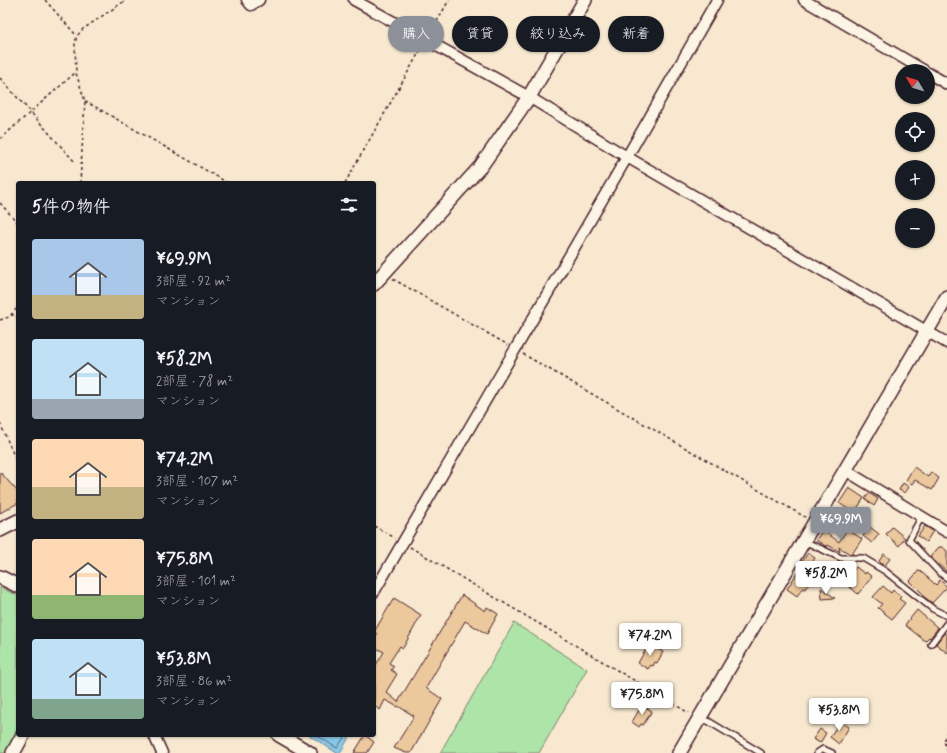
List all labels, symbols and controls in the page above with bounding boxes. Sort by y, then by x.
chip: 購入 [388,16,444,52]
chip: 賃貸 [452,16,508,52]
chip: 絞り込み [516,16,600,52]
chip: 新着 [608,16,664,52]
north arrow [895,64,935,104]
map controls [895,64,935,248]
button: locate [895,112,935,152]
button: + [895,160,935,200]
icon: filters [338,194,360,216]
text: 5件の物件 [32,196,110,218]
button: − [895,208,935,248]
text: ¥69.9M [156,248,211,270]
icon: home [64,255,112,303]
text: 3部屋 · 92 m² [156,273,231,290]
text: マンション [156,293,220,310]
text: ¥58.2M [156,348,212,370]
icon: home [64,355,112,403]
text: 2部屋 · 78 m² [156,373,233,390]
text: マンション [156,393,220,410]
text: ¥74.2M [156,448,213,470]
icon: home [64,455,112,503]
text: 3部屋 · 107 m² [156,473,238,490]
text: マンション [156,493,220,510]
pin: ¥69.9M [808,507,874,541]
text: ¥69.9M [820,511,862,528]
text: ¥75.8M [156,548,213,570]
icon: home [64,555,112,603]
pin: ¥58.2M [793,561,859,595]
text: ¥58.2M [805,565,847,582]
text: 3部屋 · 101 m² [156,573,236,590]
text: マンション [156,593,220,610]
pin: ¥74.2M [617,623,683,657]
text: ¥74.2M [628,627,672,644]
text: ¥53.8M [156,648,211,670]
icon: home [64,655,112,703]
text: 3部屋 · 86 m² [156,673,232,690]
pin: ¥75.8M [609,682,675,716]
text: ¥75.8M [620,686,664,703]
text: マンション [156,693,220,710]
pin: ¥53.8M [806,698,872,732]
text: ¥53.8M [818,702,860,719]

